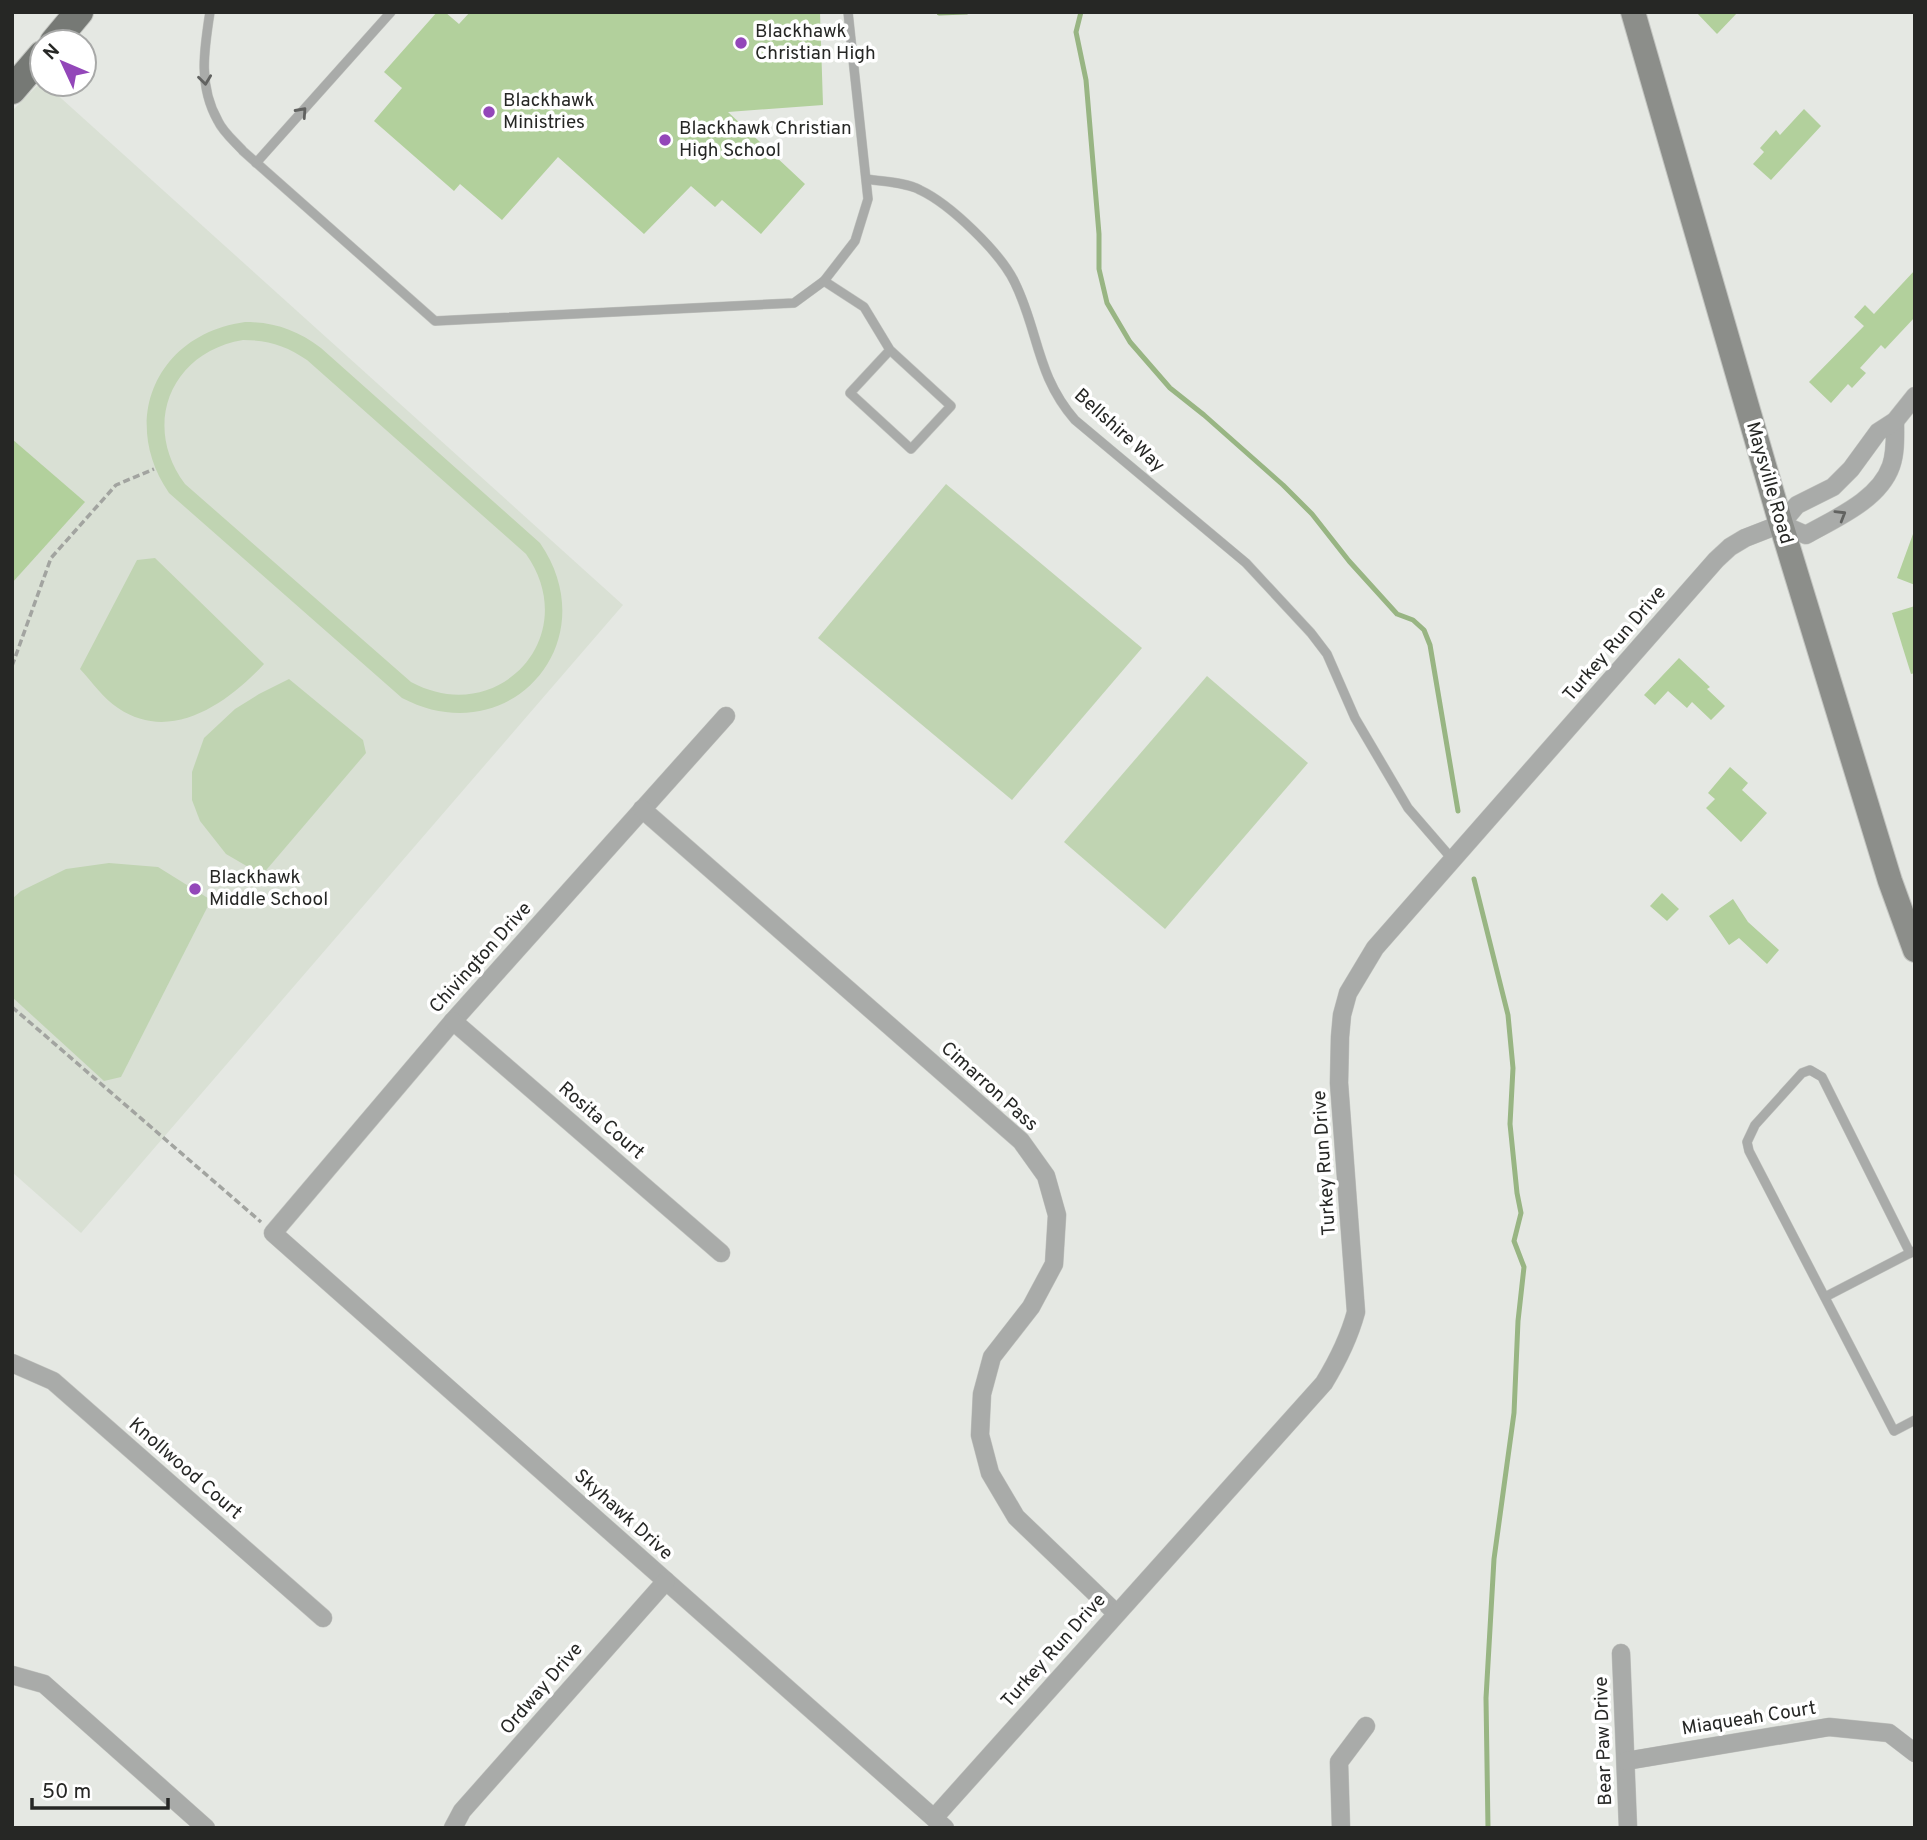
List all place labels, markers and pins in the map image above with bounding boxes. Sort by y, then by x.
place label: Blackhawk Christian High [755,20,876,66]
marker: Blackhawk Christian High [733,35,749,51]
place label: Blackhawk Ministries [503,89,595,135]
marker: Blackhawk Ministries [481,104,497,120]
place label: Blackhawk Christian High School [679,117,852,163]
marker: Blackhawk Christian High School [657,132,673,148]
place label: Blackhawk Middle School [209,866,328,912]
marker: Blackhawk Middle School [187,881,203,897]

